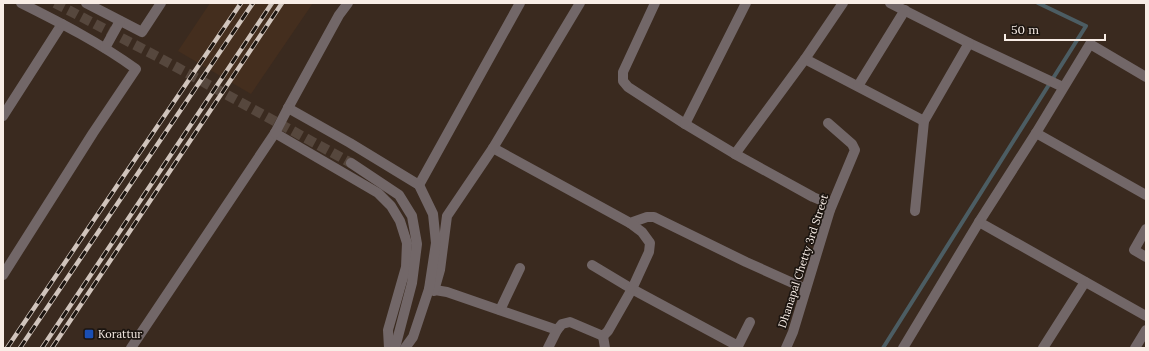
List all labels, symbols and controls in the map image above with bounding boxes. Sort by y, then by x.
scale bar [1005,16,1105,42]
text: 50 m [1011,22,1039,37]
street label: Dhanapal Chetty 3rd Street [775,192,831,330]
place label: Korattur [98,327,142,341]
marker: Korattur [83,328,95,340]

